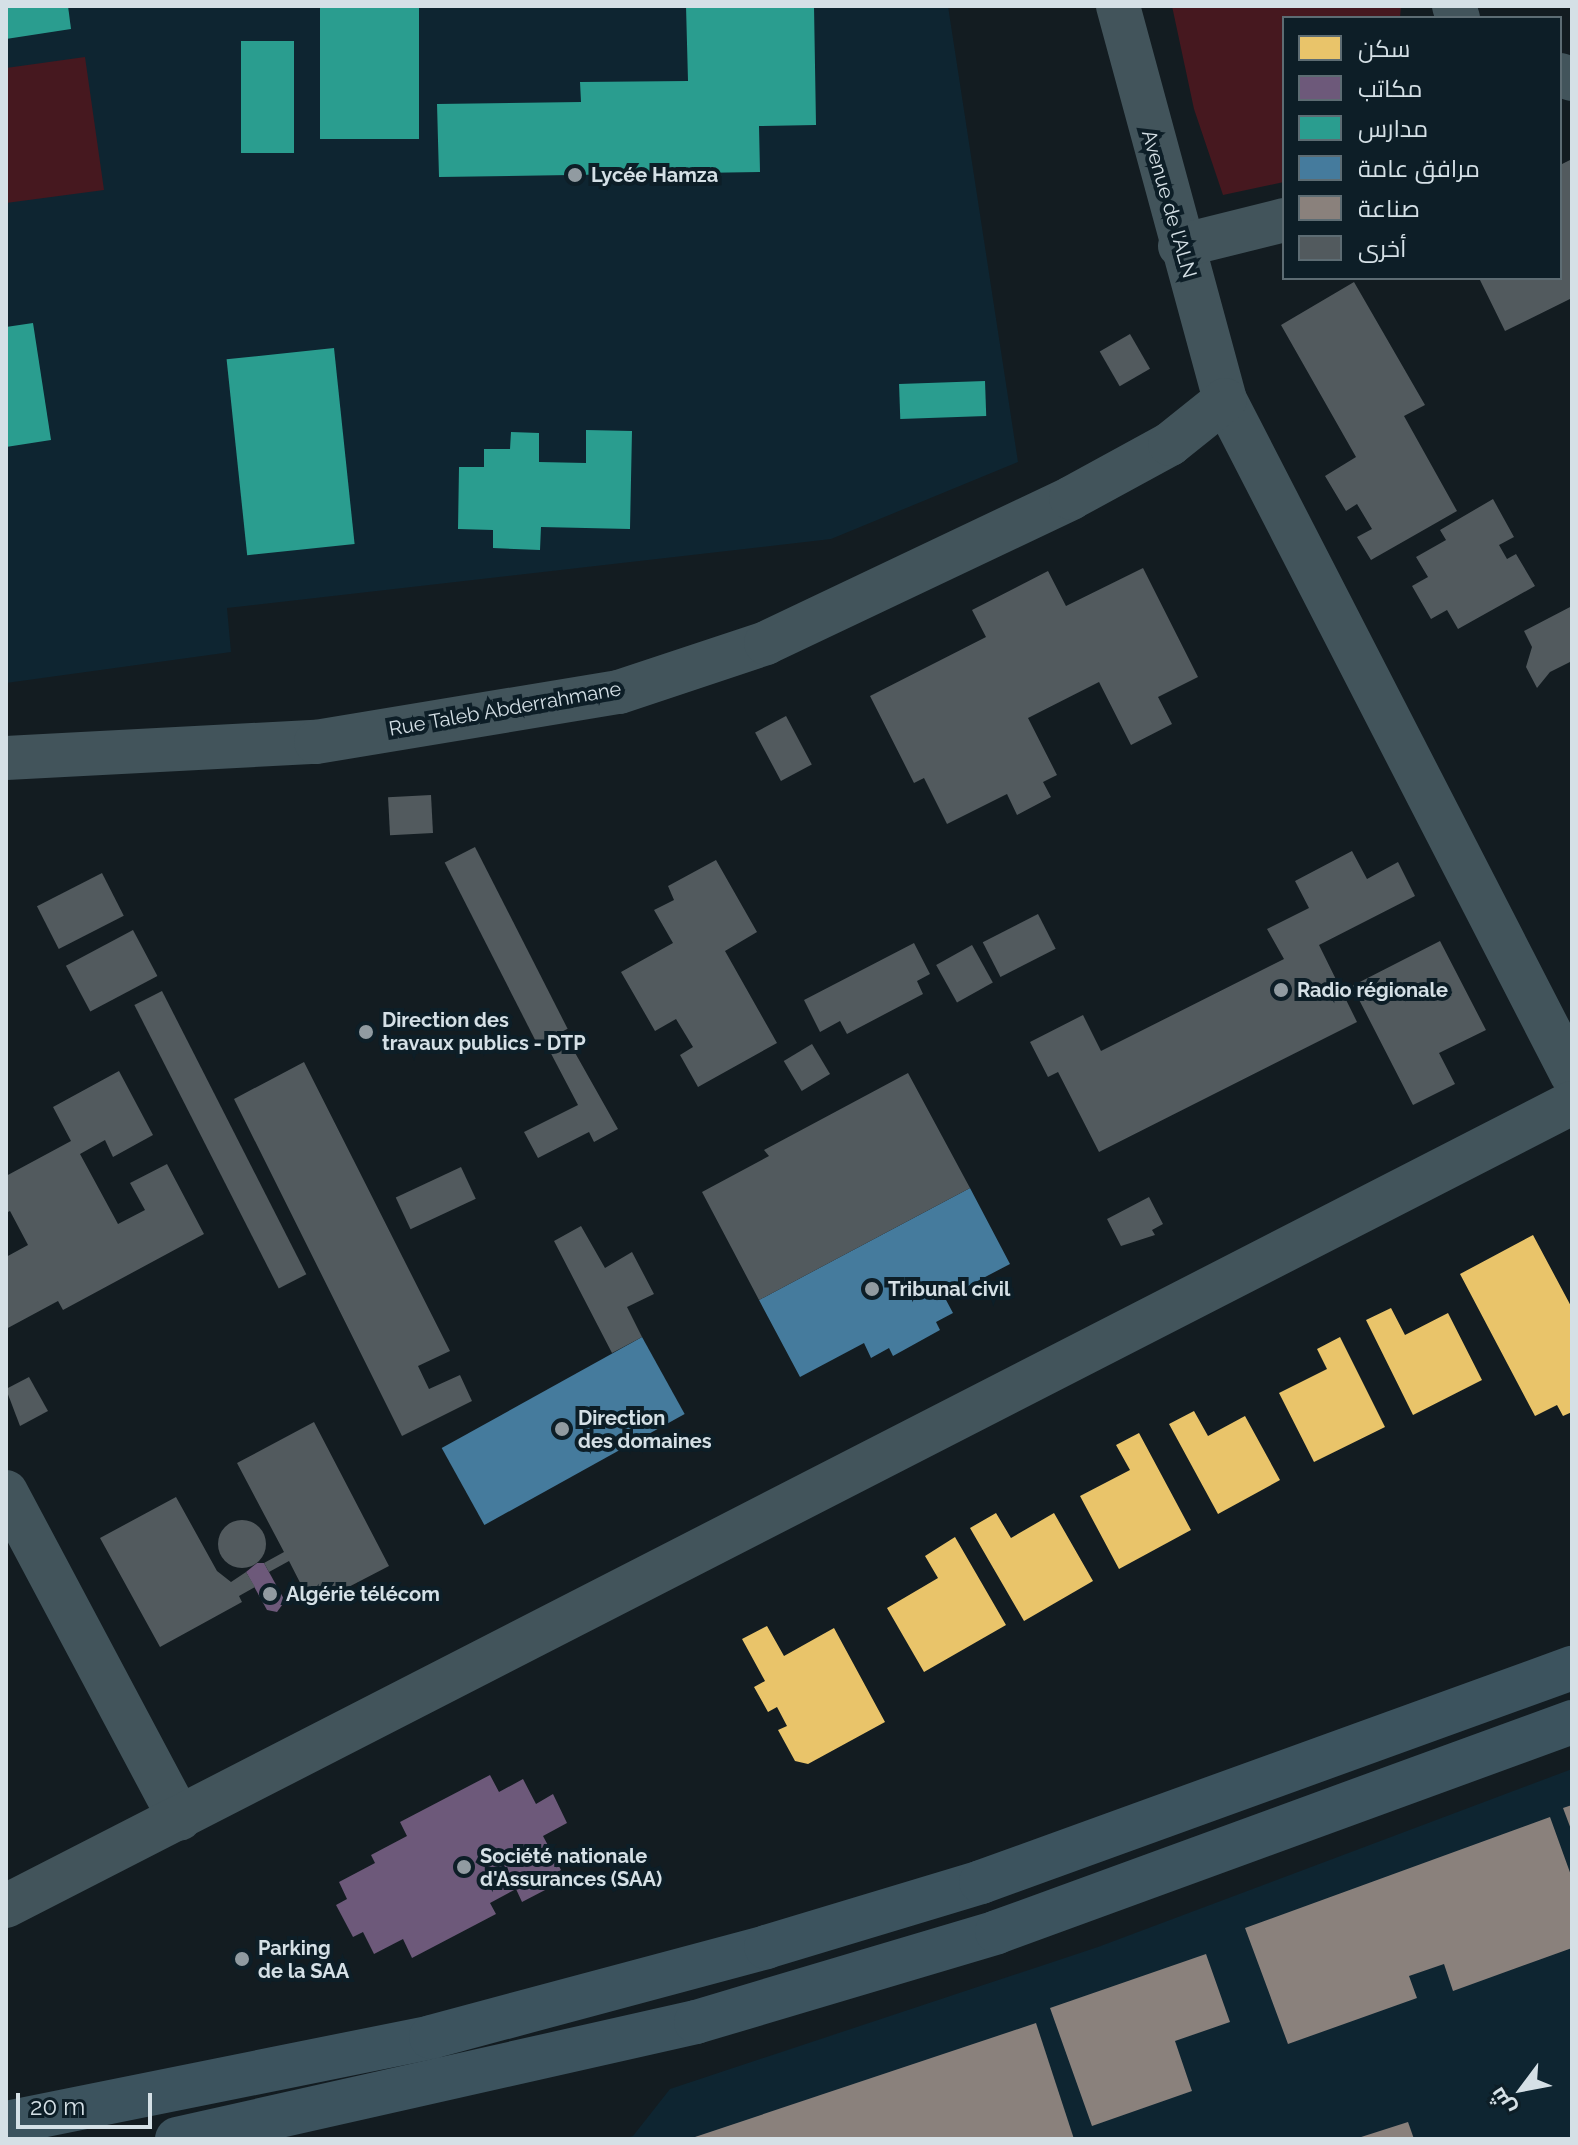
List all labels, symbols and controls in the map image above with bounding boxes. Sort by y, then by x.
legend [1282,16,1562,280]
text: سكن [1358,34,1410,63]
text: مكاتب [1358,74,1422,103]
text: مدارس [1358,114,1428,143]
street label: Avenue de l'ALN [1136,127,1202,281]
text: مرافق عامة [1358,154,1480,183]
place label: Lycée Hamza [591,163,718,187]
marker: Lycée Hamza [566,166,584,184]
text: صناعة [1358,194,1420,223]
text: أخرى [1358,234,1406,263]
street label: Rue Taleb Abderrahmane [386,677,624,741]
place label: Radio régionale [1297,978,1448,1002]
marker: Radio régionale [1272,981,1290,999]
place label: Direction des travaux publics - DTP [382,1008,586,1055]
marker: Direction des travaux publics - DTP [357,1023,375,1041]
place label: Tribunal civil [888,1277,1011,1301]
marker: Tribunal civil [863,1280,881,1298]
place label: Direction des domaines [578,1406,712,1453]
marker: Direction des domaines [553,1420,571,1438]
place label: Algérie télécom [286,1582,440,1606]
marker: Algérie télécom [261,1585,279,1603]
place label: Société nationale d'Assurances (SAA) [480,1844,662,1891]
marker: Société nationale d'Assurances (SAA) [455,1858,473,1876]
place label: Parking de la SAA [258,1936,349,1983]
marker: Parking de la SAA [233,1950,251,1968]
north arrow [1482,2049,1562,2129]
scale bar [20,2077,156,2127]
text: ش [1483,2083,1520,2121]
text: 20 m [30,2092,85,2121]

